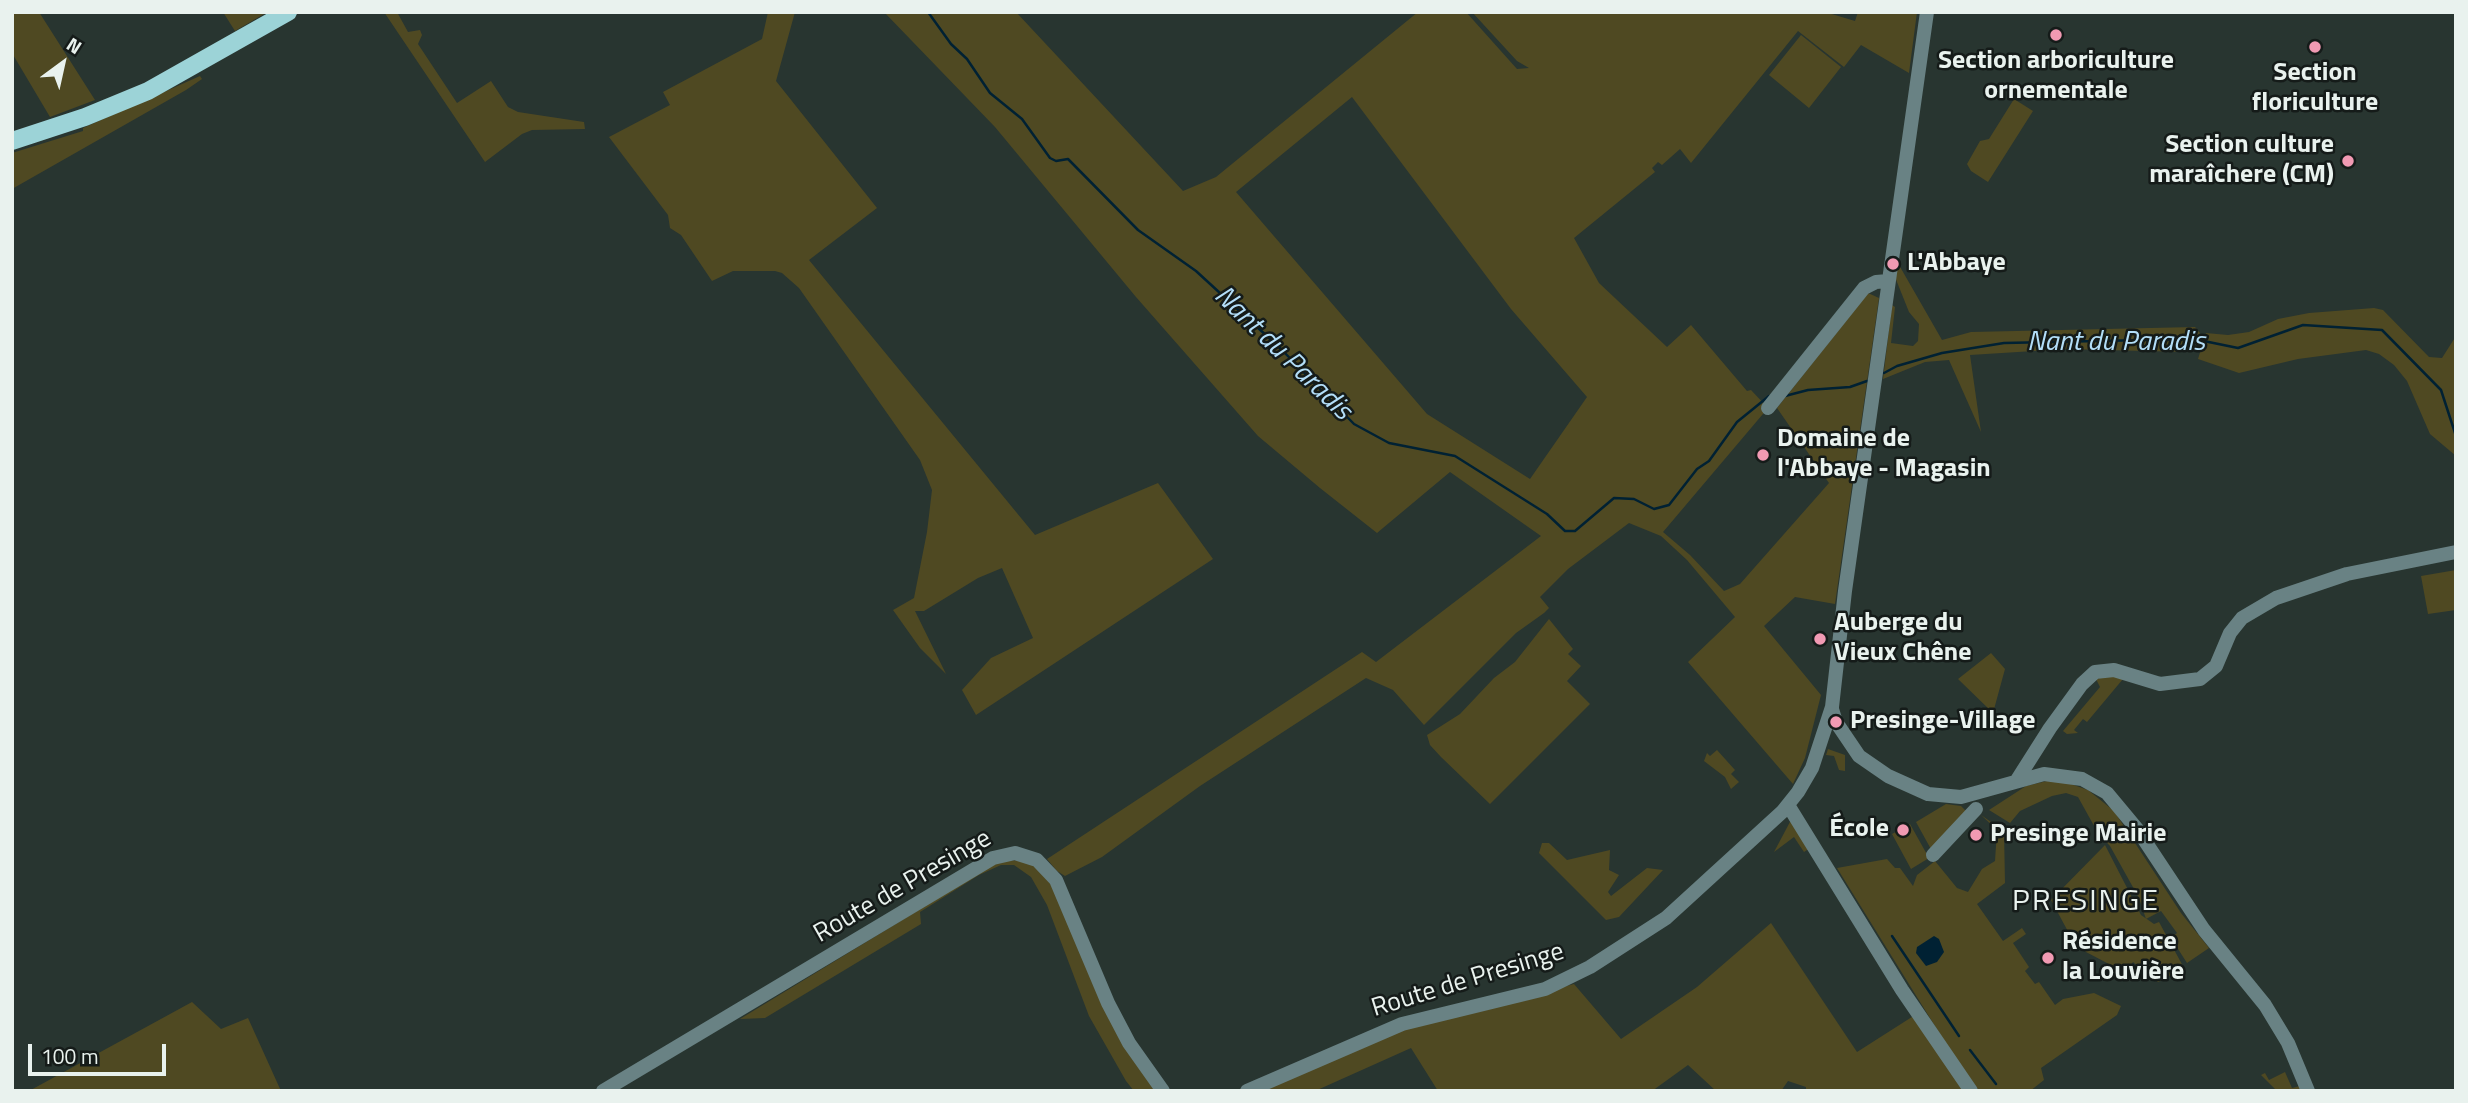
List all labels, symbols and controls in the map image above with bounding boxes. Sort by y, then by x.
marker: Section arboriculture ornementale [2048,27,2064,43]
north arrow [28,28,98,98]
text: N [61,29,88,61]
marker: Section floriculture [2307,39,2323,55]
place label: Section arboriculture ornementale [1938,46,2174,108]
place label: Section floriculture [2252,58,2378,119]
place label: Section culture maraîchere (CM) [2149,130,2334,192]
marker: Section culture maraîchere (CM) [2340,153,2356,169]
place label: L'Abbaye [1907,248,2006,280]
marker: L'Abbaye [1885,256,1901,272]
water label: Nant du Paradis [1206,280,1358,428]
water label: Nant du Paradis [2027,326,2205,360]
place label: Domaine de l'Abbaye - Magasin [1777,424,1991,486]
marker: Domaine de l'Abbaye - Magasin [1755,447,1771,463]
place label: Auberge du Vieux Chêne [1834,608,1971,670]
marker: Auberge du Vieux Chêne [1812,631,1828,647]
place label: Presinge-Village [1850,706,2036,738]
marker: Presinge-Village [1828,714,1844,730]
place label: École [1829,814,1889,846]
place label: Presinge Mairie [1990,819,2166,851]
marker: École [1895,822,1911,838]
street label: Route de Presinge [809,824,997,950]
marker: Presinge Mairie [1968,827,1984,843]
district label: PRESINGE [2013,885,2159,921]
place label: Résidence la Louvière [2062,927,2184,988]
street label: Route de Presinge [1368,937,1568,1025]
marker: Résidence la Louvière [2040,950,2056,966]
scale bar [32,1030,170,1074]
text: 100 m [41,1040,98,1072]

